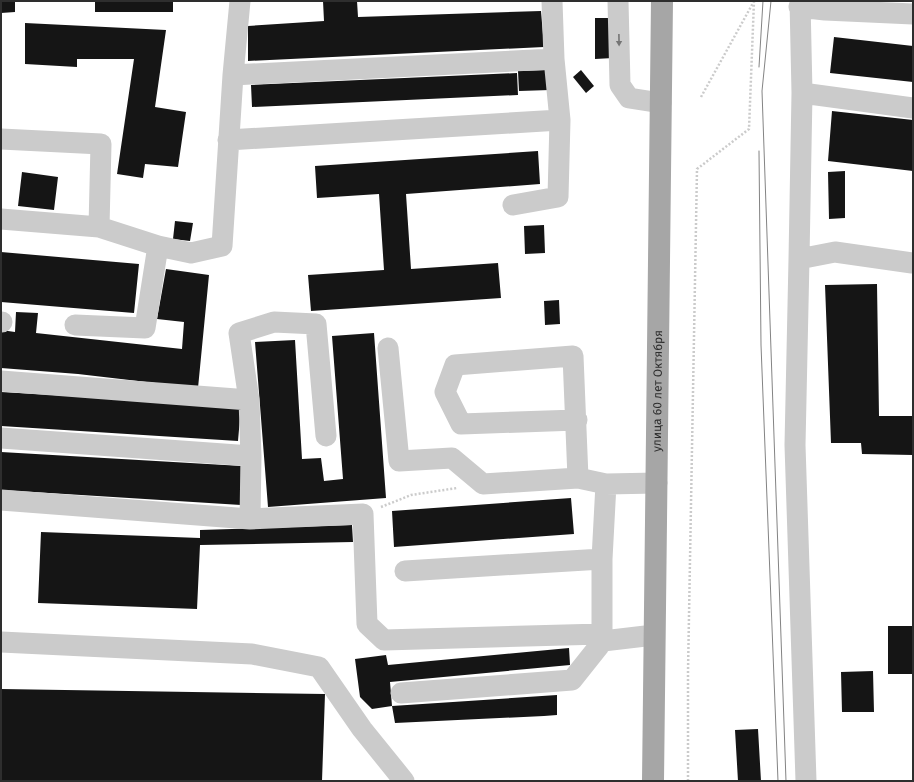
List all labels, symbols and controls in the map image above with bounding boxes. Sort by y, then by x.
one-way arrow [616,34,622,47]
street label: улица 60 лет Октября [650,330,665,452]

